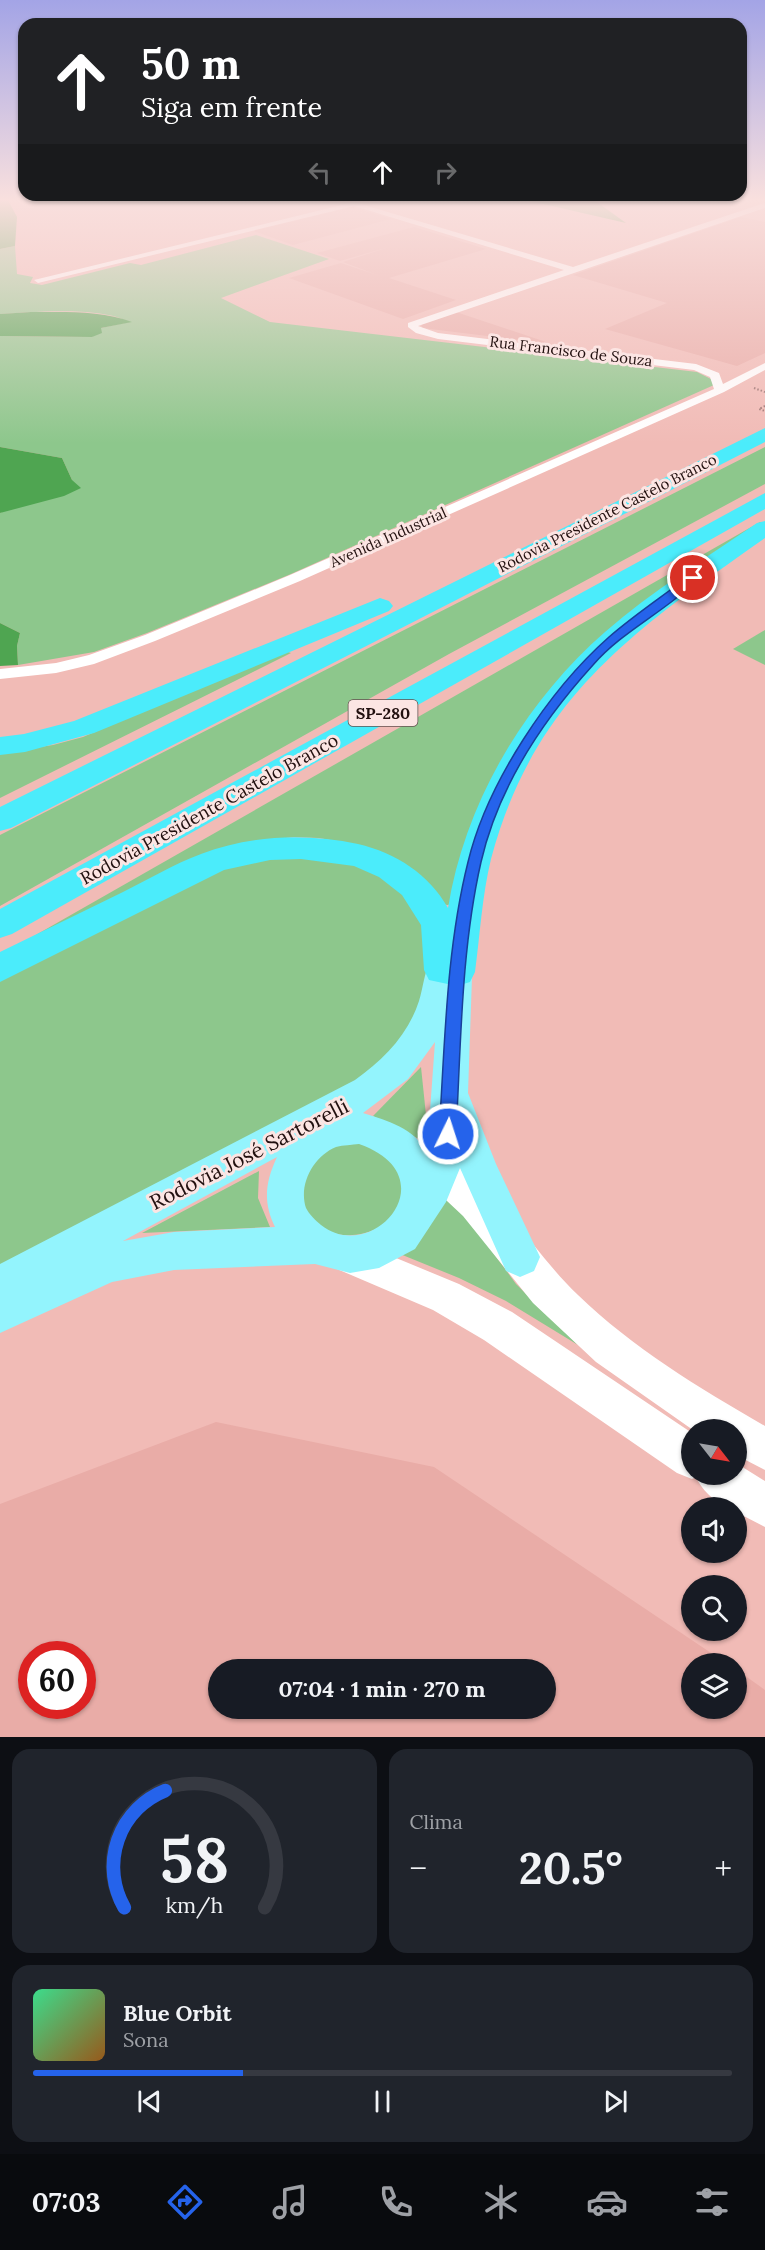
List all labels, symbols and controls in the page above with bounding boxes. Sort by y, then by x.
text: 50 m [141,37,240,91]
icon: ahead [42,42,120,120]
text: Siga em frente [141,90,322,124]
icon: left [303,156,336,189]
icon: ahead [366,156,399,189]
icon: right [429,156,462,189]
street label: Rua Francisco de Souza [489,332,654,370]
street label: Rodovia Presidente Castelo Branco [494,449,720,577]
street label: Avenida Industrial [326,503,449,572]
pin [667,552,718,603]
icon: arrive [676,561,709,594]
road number: SP-280 [348,700,418,726]
street label: Rodovia Presidente Castelo Branco [76,728,342,890]
street label: Rodovia José Sartorelli [145,1092,353,1216]
position arrow [416,1102,480,1166]
north arrow [681,1419,747,1485]
map controls [681,1419,747,1719]
button: sound [681,1497,747,1563]
button: search [681,1575,747,1641]
speed limit sign: 60 [18,1641,96,1719]
button: layers [681,1653,747,1719]
text: 07:04 · 1 min · 270 m [278,1675,486,1703]
text: Clima [410,1809,463,1834]
text: 58 [160,1819,229,1899]
text: 20.5° [519,1839,623,1896]
text: − [410,1847,427,1889]
text: + [714,1847,732,1889]
text: km/h [165,1891,223,1919]
text: Blue Orbit [123,1999,231,2027]
text: Sona [123,2027,169,2052]
icon: previous [133,2085,166,2118]
icon: pause [366,2085,399,2118]
icon: next [599,2085,632,2118]
icon: directions [164,2181,206,2223]
icon: music [269,2181,311,2223]
icon: phone [375,2181,417,2223]
icon: climate [480,2181,522,2223]
icon: car [586,2181,628,2223]
icon: filters [691,2181,733,2223]
text: 07:03 [32,2185,101,2219]

